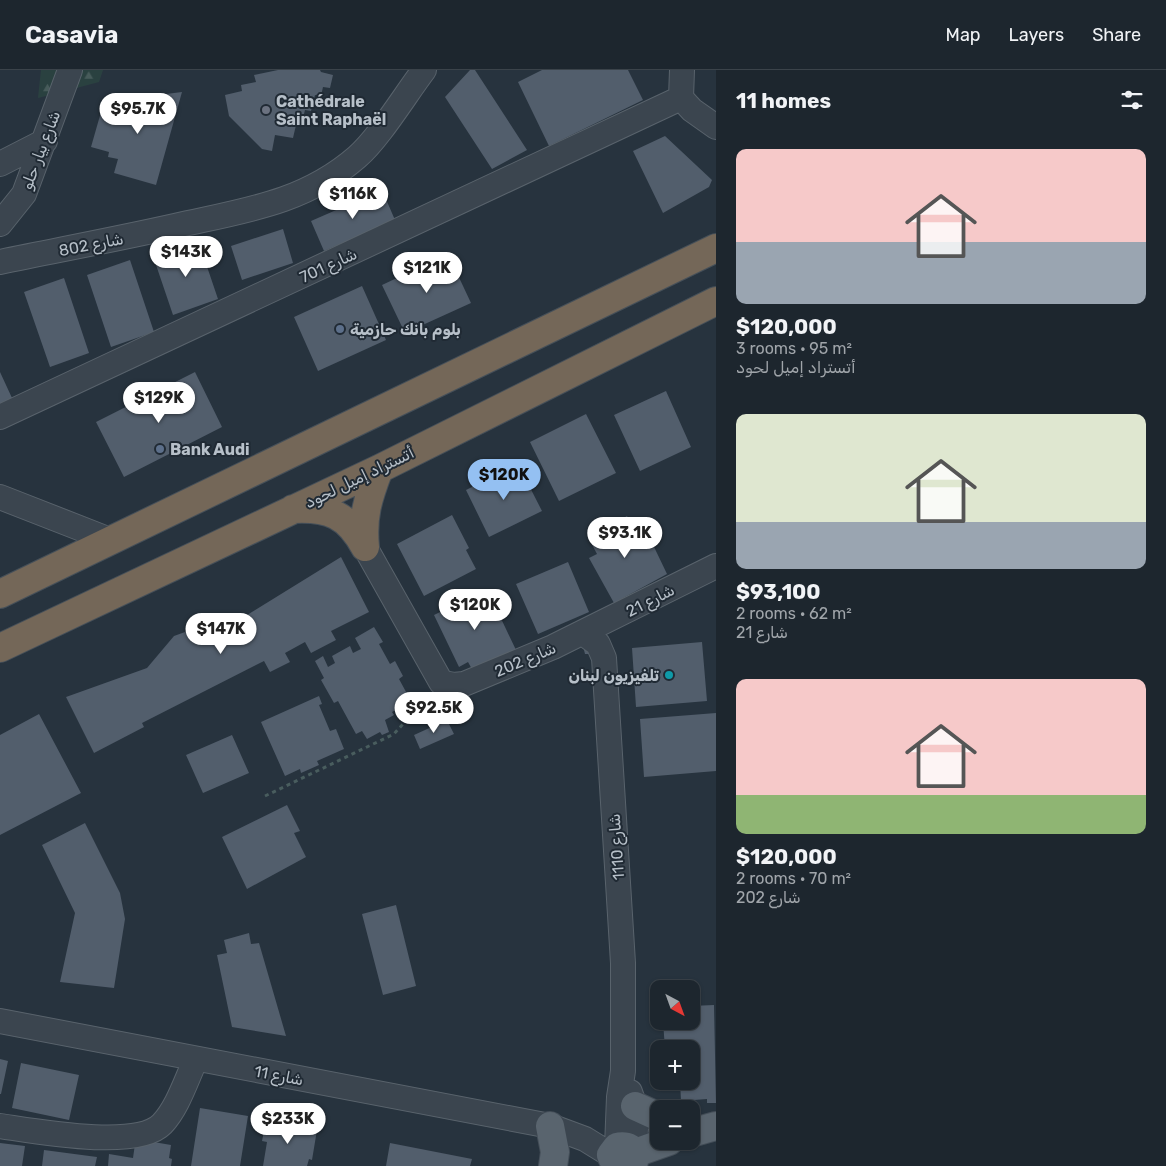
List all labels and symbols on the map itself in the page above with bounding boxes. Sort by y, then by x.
pin: $95.7K [97,92,179,135]
place label: Cathédrale Saint Raphaël [276,92,386,129]
marker: Cathédrale Saint Raphaël [260,104,272,116]
street label: شارع بيار حلو [17,108,66,193]
pin: $116K [318,178,388,220]
street label: شارع 802 [57,229,125,262]
pin: $143K [151,236,221,278]
street label: شارع 701 [297,244,361,289]
pin: $121K [392,252,462,294]
place label: بلوم بانك حازمية [350,320,461,340]
marker: بلوم بانك حازمية [334,323,346,335]
pin: $129K [124,382,194,424]
place label: Bank Audi [170,440,250,459]
marker: Bank Audi [154,443,166,455]
street label: أتستراد إميل لحود [301,443,418,513]
pin: $120K [469,458,539,501]
pin: $93.1K [584,516,666,559]
street label: شارع 21 [623,580,679,623]
pin: $120K [440,588,510,631]
pin: $147K [186,612,256,655]
street label: شارع 202 [492,638,559,683]
place label: تلفيزيون لبنان [568,666,659,685]
marker: تلفيزيون لبنان [663,669,675,681]
pin: $92.5K [393,692,475,734]
street label: شارع 1110 [605,813,630,881]
north arrow [650,980,700,1030]
street label: شارع 11 [252,1061,305,1092]
pin: $233K [253,1102,323,1145]

